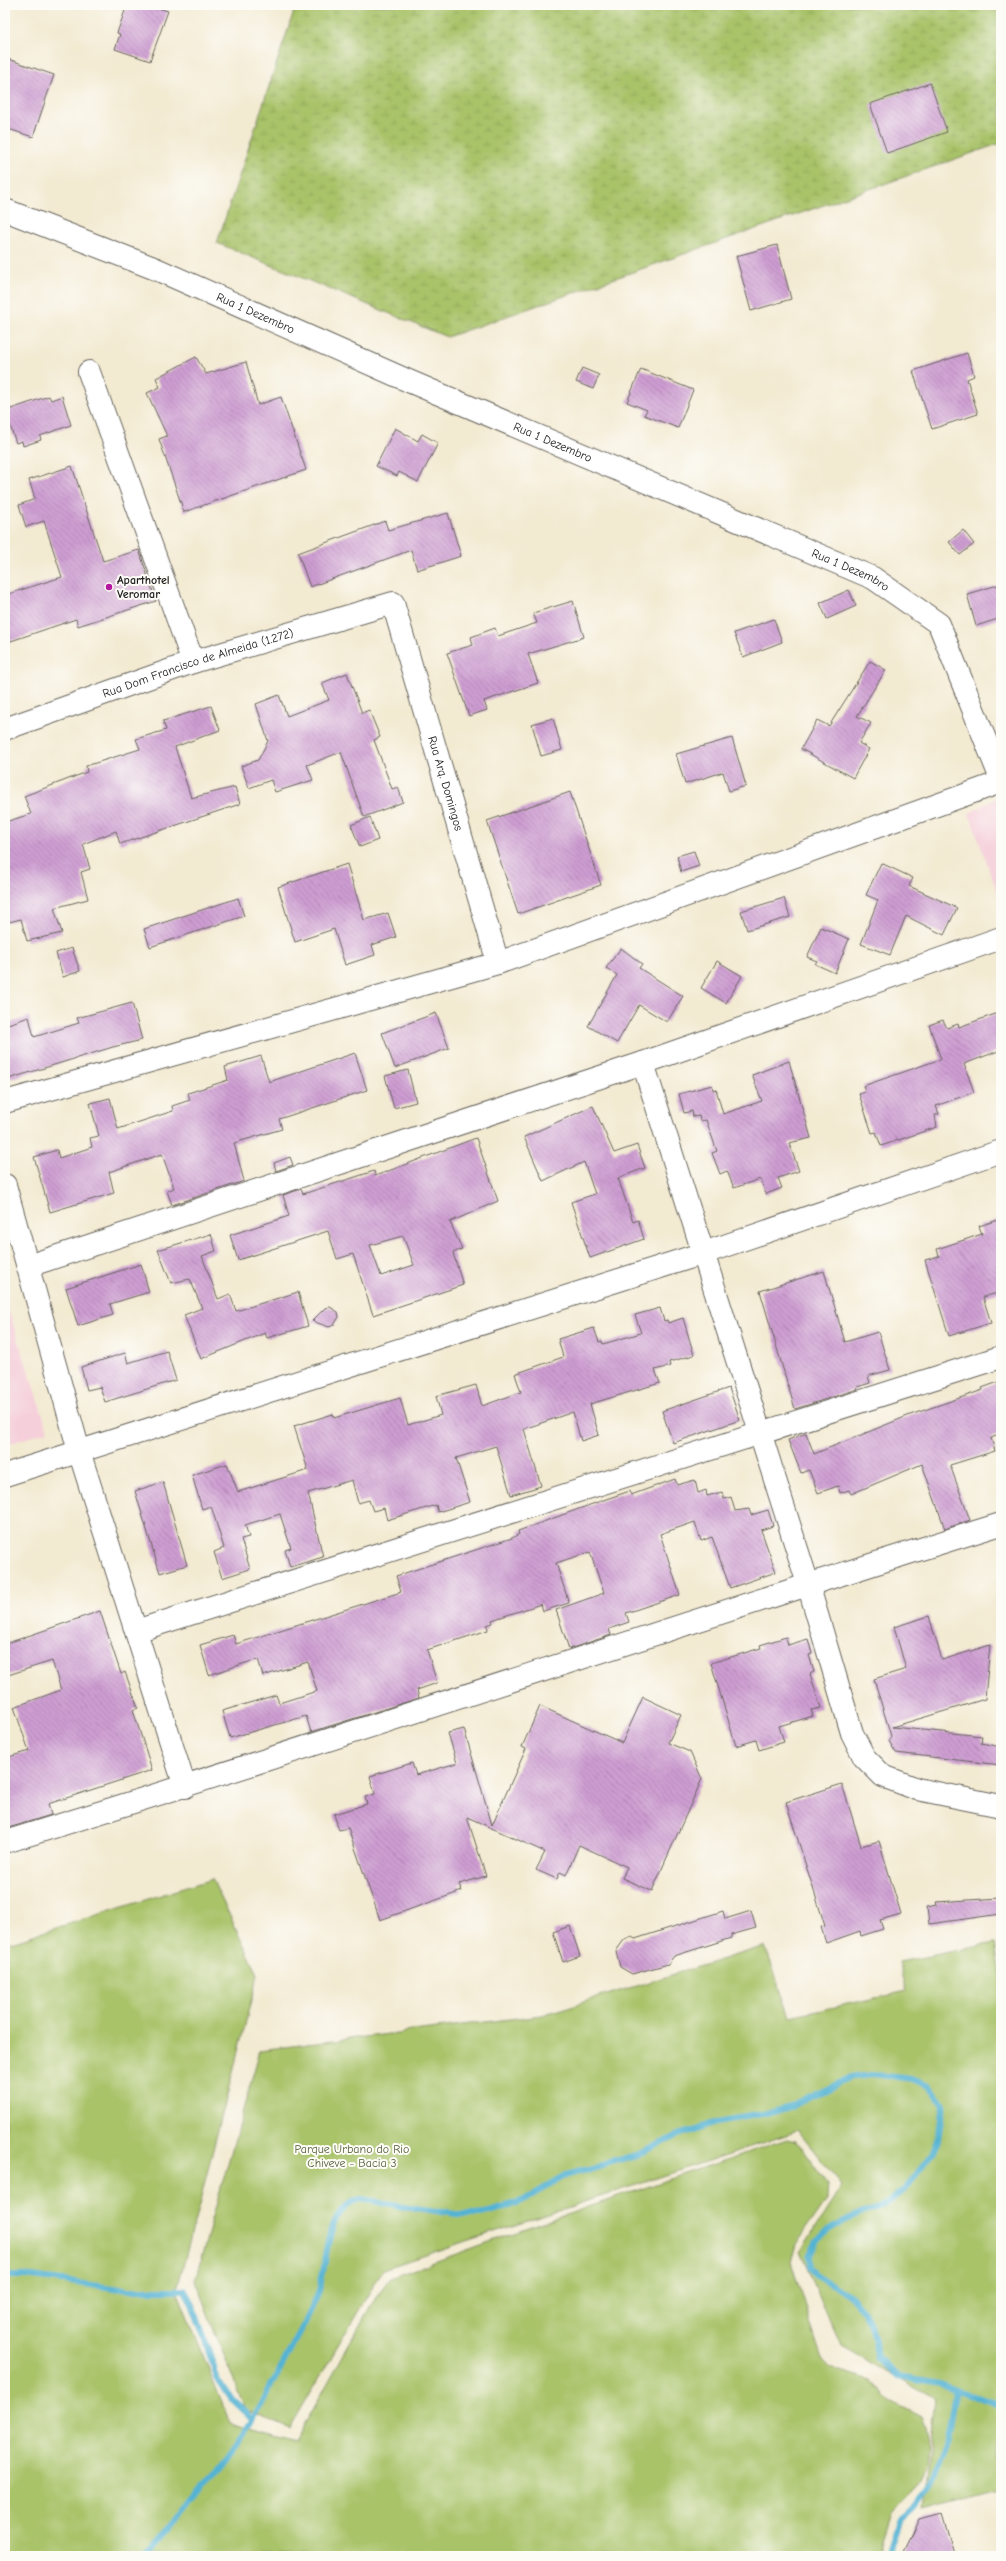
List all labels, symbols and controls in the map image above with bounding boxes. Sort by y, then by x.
street label: Rua 1 Dezembro [214,290,297,337]
street label: Rua 1 Dezembro [511,419,594,465]
street label: Rua 1 Dezembro [810,546,892,594]
place label: Aparthotel Veromar [117,573,170,601]
marker: Aparthotel Veromar [104,582,114,592]
street label: Rua Dom Francisco de Almeida (1.272) [101,626,295,701]
street label: Rua Arq. Domingos [425,734,466,832]
park label: Parque Urbano do Rio Chiveve - Bacia 3 [295,2142,409,2170]

